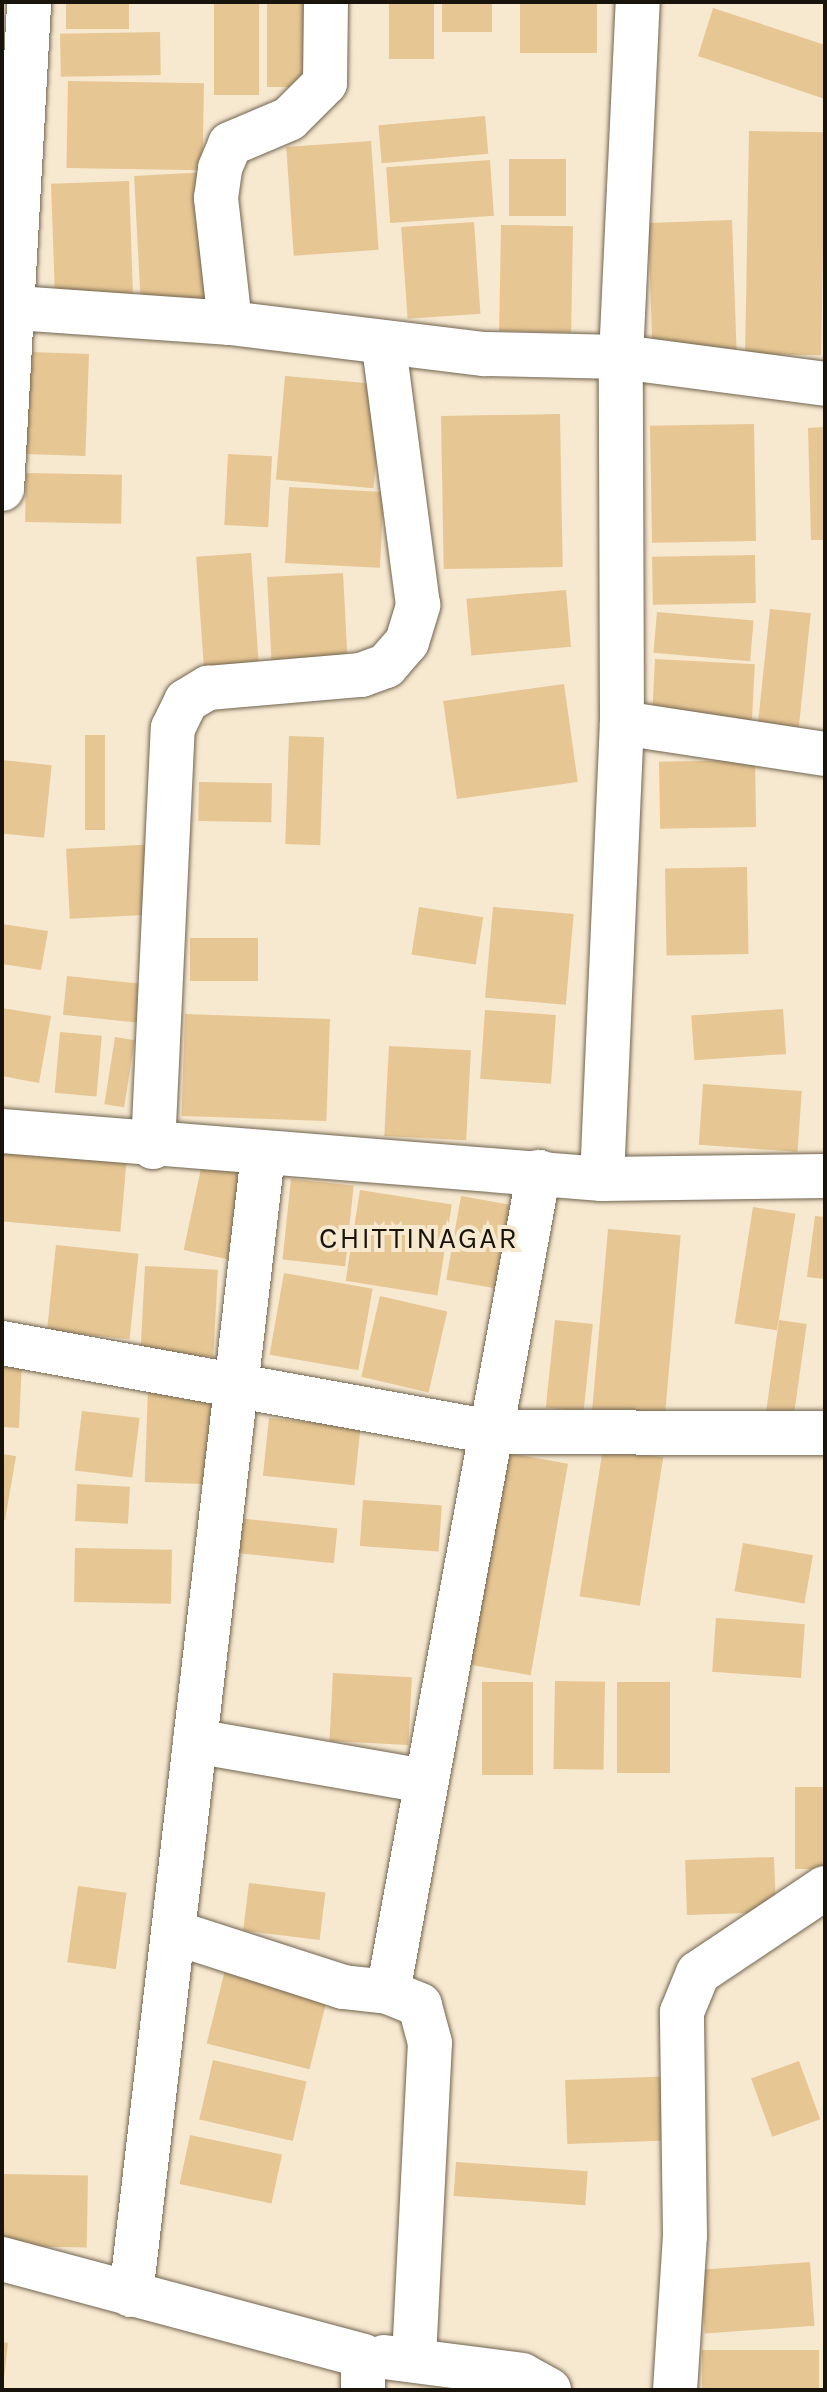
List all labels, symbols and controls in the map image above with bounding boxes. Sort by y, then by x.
district label: CHITTINAGAR [319,1220,519,1256]

